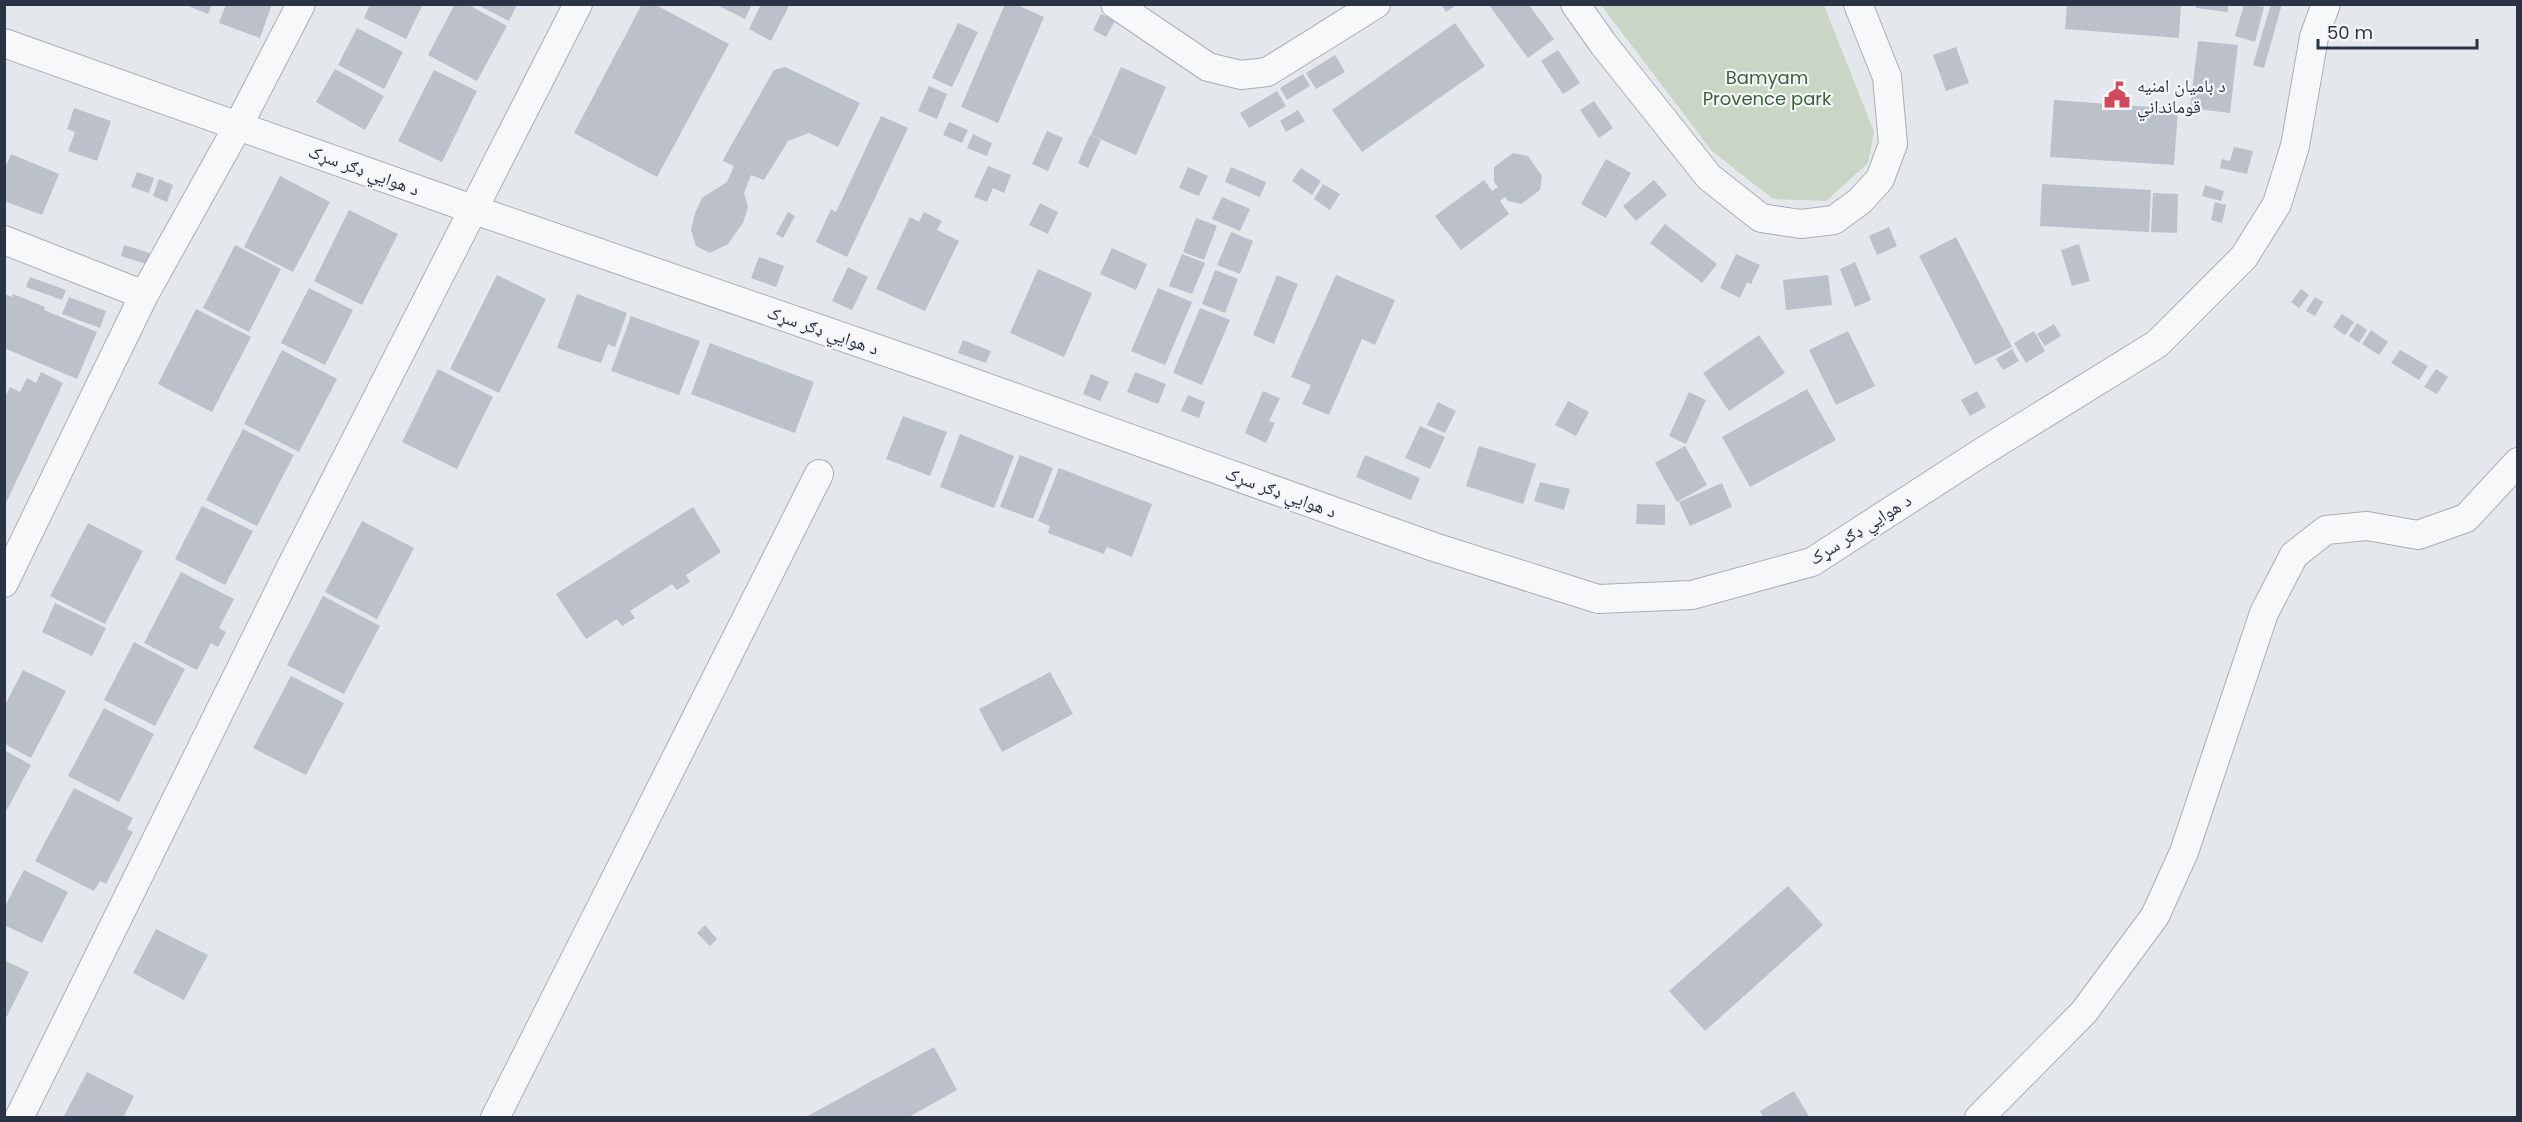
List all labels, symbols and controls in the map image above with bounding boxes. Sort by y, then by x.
scale bar [2318,12,2477,50]
text: 50 m [2327,20,2373,45]
park label: Bamyam Provence park [1703,65,1832,111]
place label: د بامیان امنیه قومانداني [2137,73,2226,121]
public building icon: د بامیان امنیه قومانداني [2102,80,2132,110]
street label: د هوايي ډګر سړک [304,138,423,204]
street label: د هوايي ډګر سړک [763,299,882,363]
street label: د هوايي ډګر سړک [1221,460,1340,526]
street label: د هوايي ډګر سړک [1804,488,1917,573]

